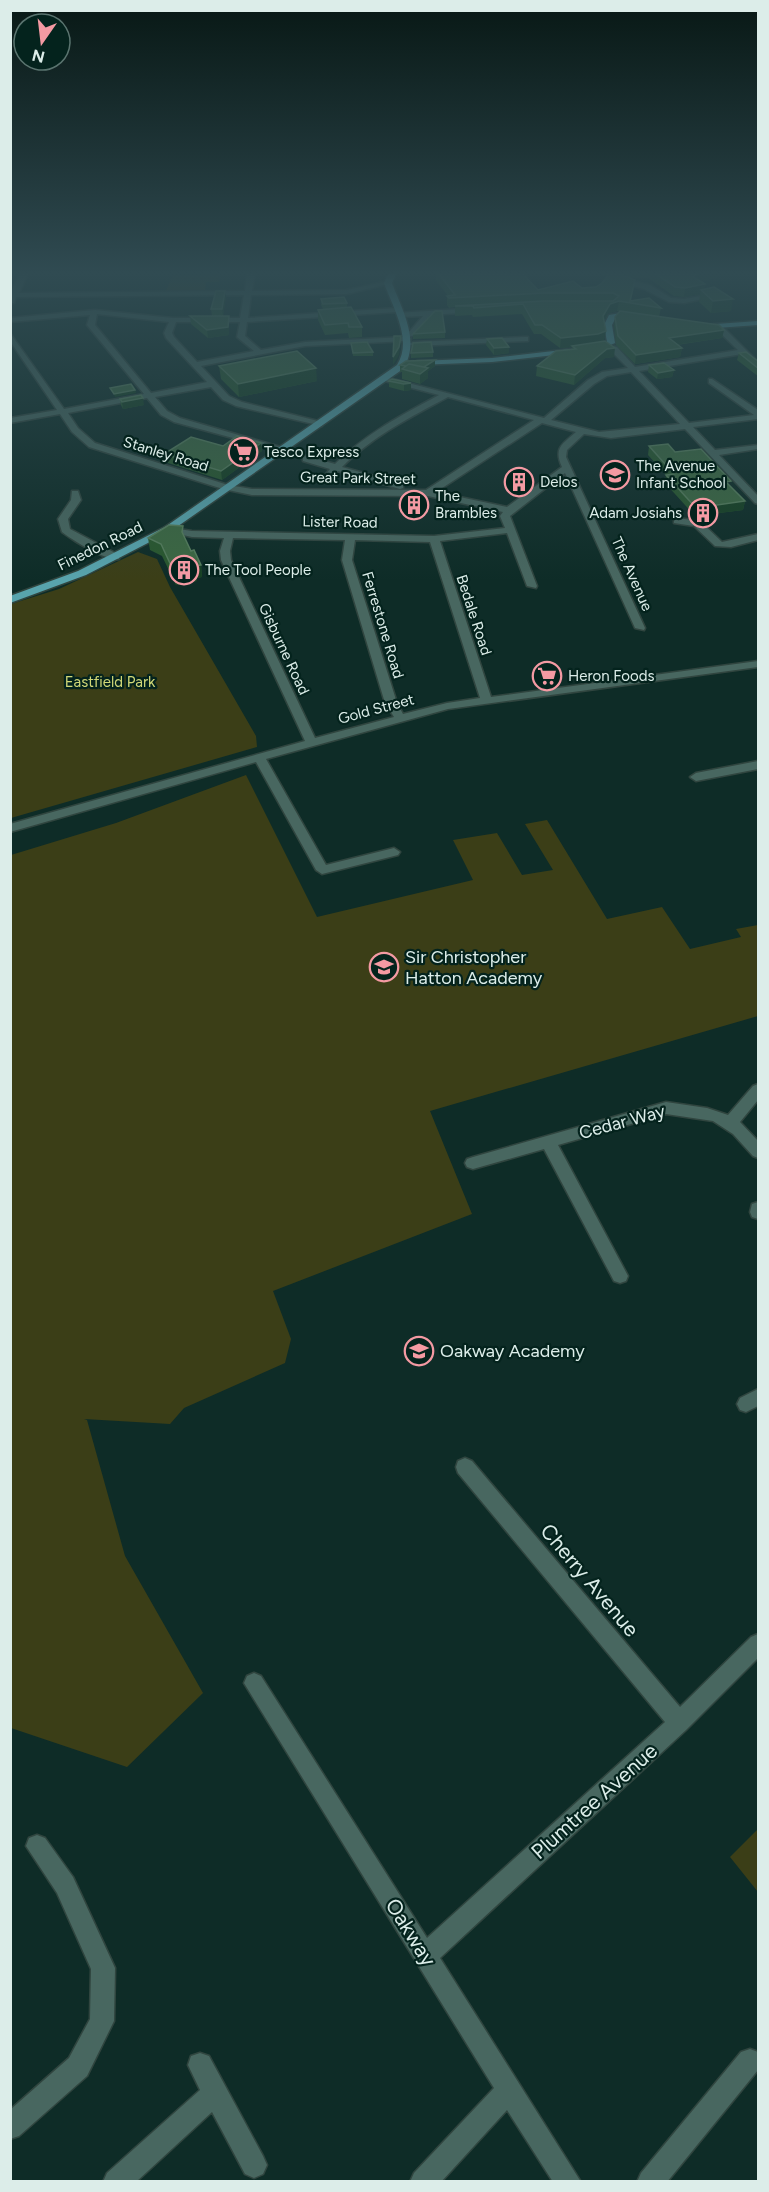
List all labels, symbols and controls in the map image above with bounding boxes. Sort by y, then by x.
north arrow [12,12,72,72]
text: N [30,45,47,67]
street label: Stanley Road [121,432,211,476]
supermarket icon: Tesco Express [227,436,259,468]
place label: Tesco Express [264,443,359,461]
place label: The Avenue Infant School [636,457,726,492]
school or university icon: The Avenue Infant School [599,459,631,491]
building icon: Delos [503,466,535,498]
street label: Great Park Street [300,468,416,488]
place label: Delos [540,473,578,491]
place label: The Brambles [435,487,497,522]
building icon: The Brambles [398,489,430,521]
building icon: Adam Josiahs [687,497,719,529]
place label: Adam Josiahs [589,504,682,522]
street label: Lister Road [302,512,378,532]
street label: Finedon Road [55,518,145,574]
street label: The Avenue [608,534,656,614]
building icon: The Tool People [168,554,200,586]
place label: The Tool People [205,561,311,579]
street label: Ferrestone Road [358,569,408,681]
street label: Bedale Road [453,572,495,658]
street label: Gisburne Road [255,600,313,698]
supermarket icon: Heron Foods [531,660,563,692]
place label: Heron Foods [568,667,655,685]
park label: Eastfield Park [65,673,156,691]
street label: Gold Street [336,690,416,728]
place label: Sir Christopher Hatton Academy [405,946,543,989]
school or university icon: Sir Christopher Hatton Academy [368,951,400,983]
street label: Cedar Way [577,1100,668,1144]
school or university icon: Oakway Academy [403,1335,435,1367]
place label: Oakway Academy [440,1340,585,1362]
street label: Cherry Avenue [535,1518,645,1642]
street label: Plumtree Avenue [526,1738,662,1864]
street label: Oakway [381,1894,441,1970]

